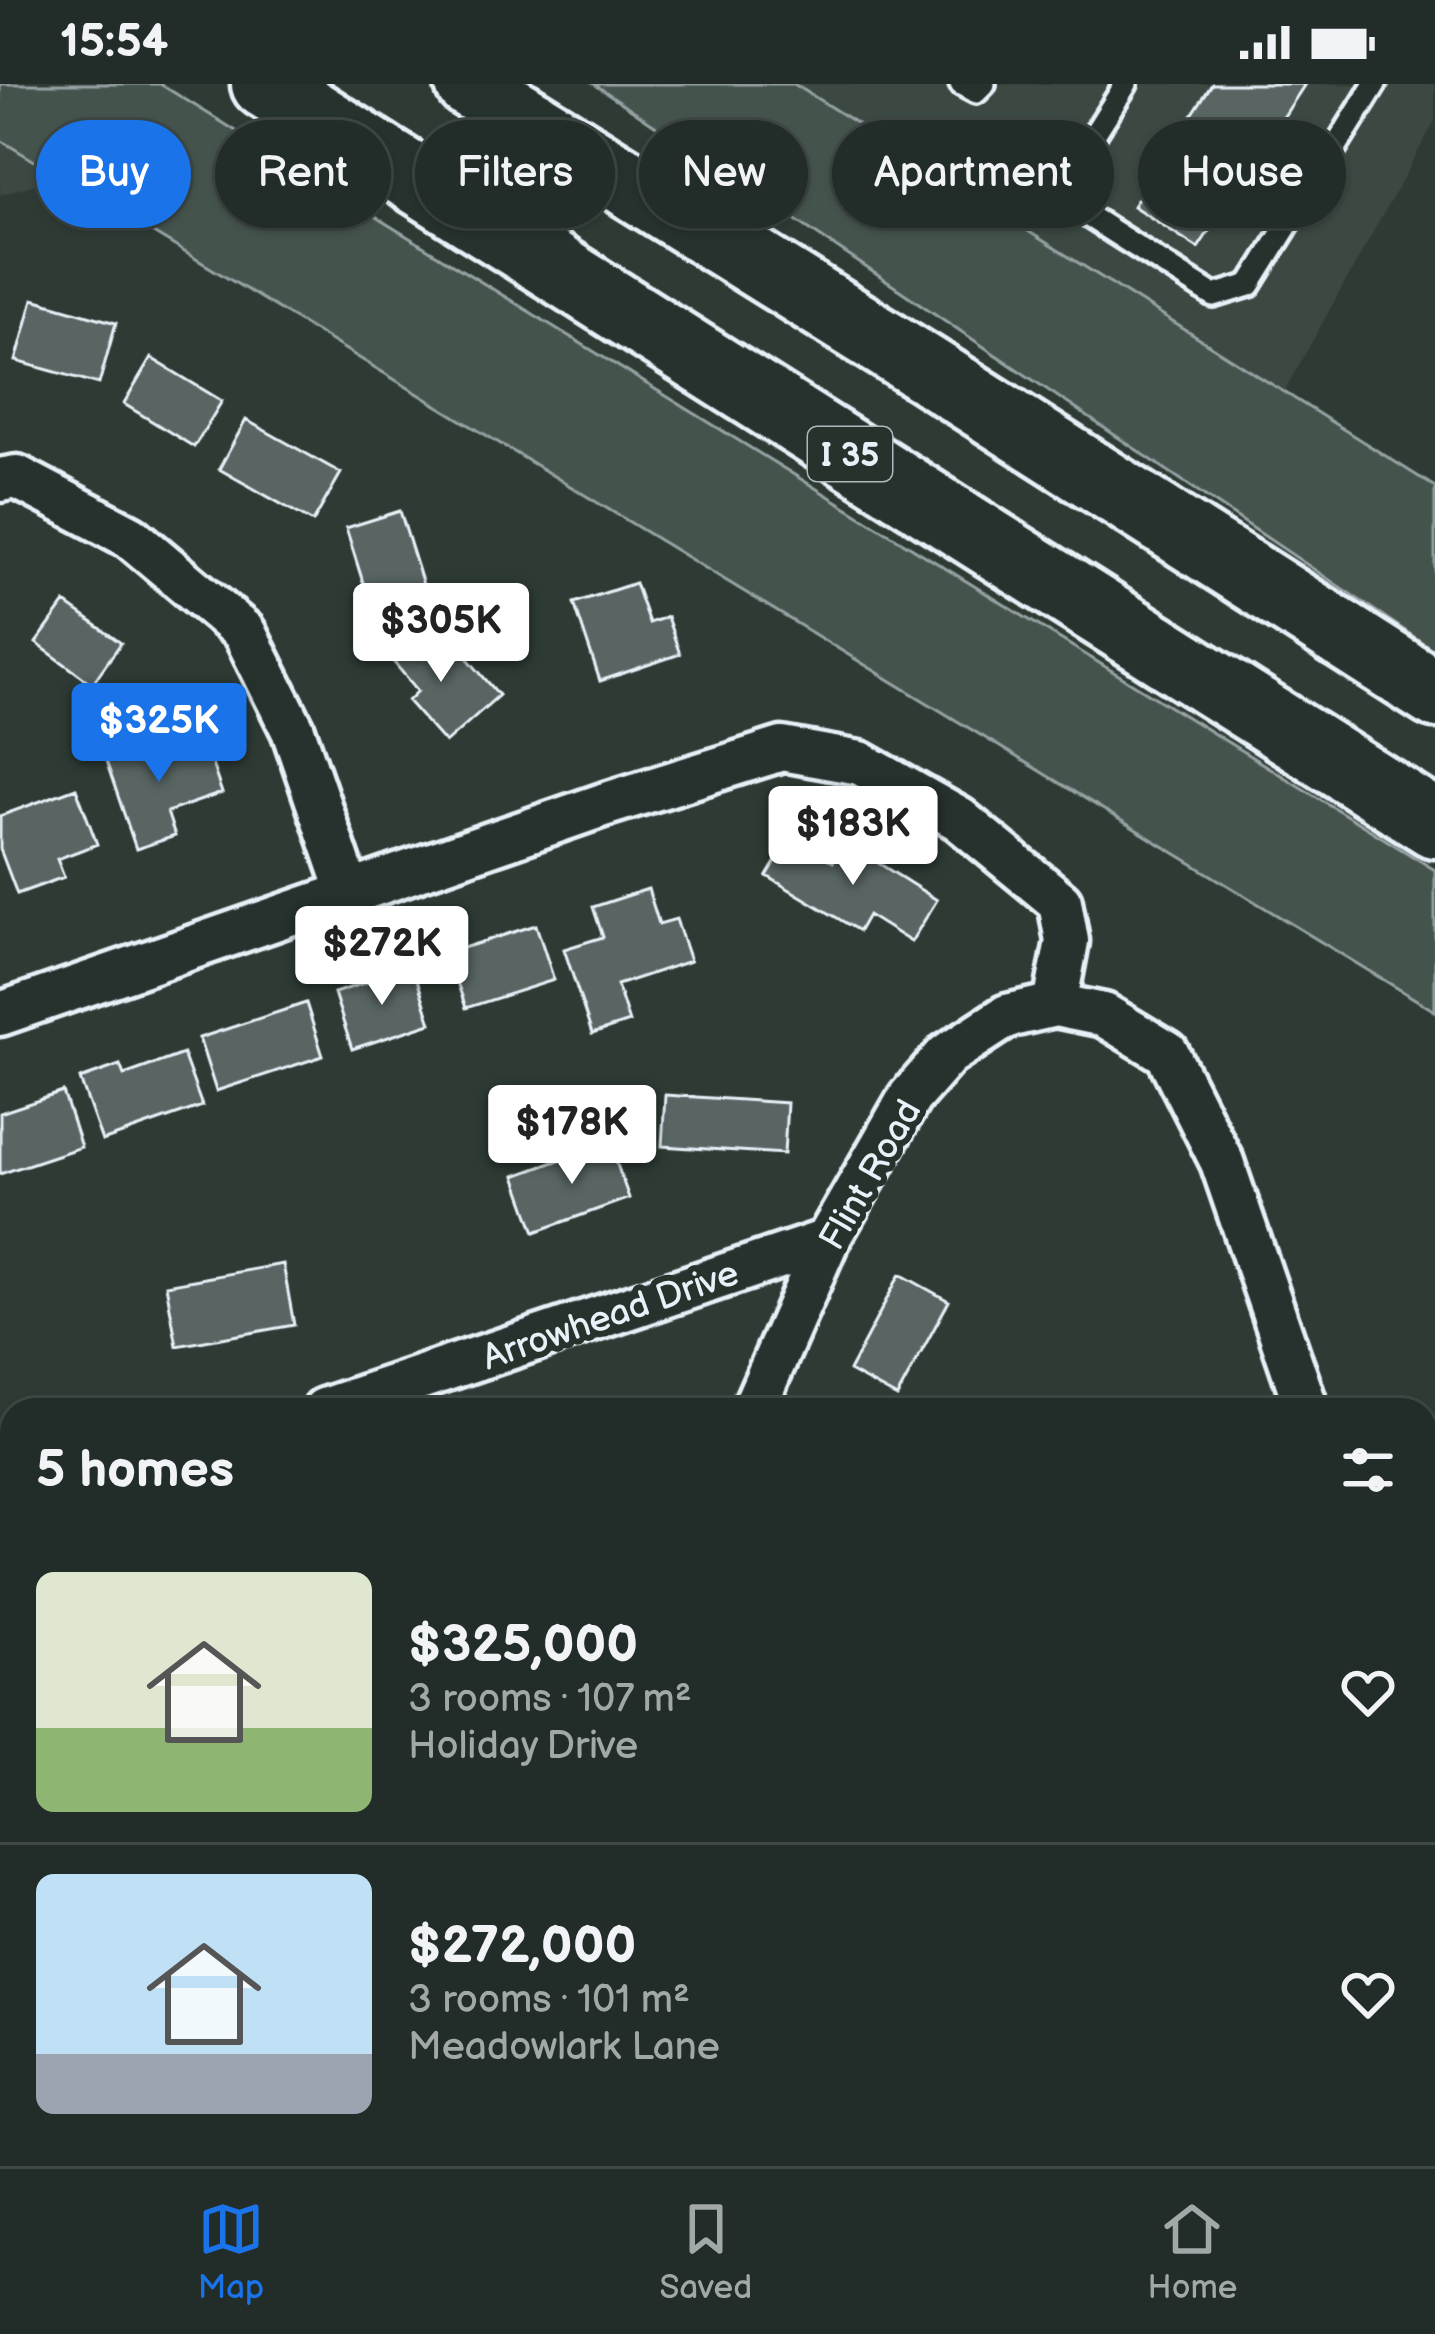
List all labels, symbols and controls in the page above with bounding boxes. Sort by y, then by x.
text: 15:54 [60,15,168,70]
chip: Buy [36,120,191,228]
chip: Rent [215,120,391,228]
chip: Filters [415,120,615,228]
chip: New [639,120,808,228]
chip: Apartment [832,120,1114,228]
chip: House [1138,120,1346,228]
road number: I 35 [808,427,892,481]
pin: $305K [357,583,525,685]
text: $305K [380,598,502,645]
pin: $325K [75,683,243,785]
text: $325K [99,698,219,745]
pin: $183K [769,786,937,888]
text: $183K [796,801,910,848]
pin: $272K [298,906,466,1008]
text: $272K [322,921,442,968]
pin: $178K [488,1085,656,1187]
street label: Flint Road [811,1093,931,1258]
text: $178K [515,1100,629,1147]
street label: Arrowhead Drive [477,1252,745,1380]
icon: filters [1335,1437,1401,1503]
text: 5 homes [36,1440,234,1501]
text: $325,000 [408,1615,638,1676]
icon: home [132,1620,276,1764]
icon: heart [1335,1659,1401,1725]
text: 3 rooms · 107 m² [408,1676,692,1723]
text: Holiday Drive [408,1723,638,1770]
text: $272,000 [408,1916,636,1977]
icon: home [132,1922,276,2066]
icon: heart [1335,1961,1401,2027]
text: 3 rooms · 101 m² [408,1977,690,2024]
text: Meadowlark Lane [408,2024,720,2071]
tab: Map [198,2196,264,2308]
tab: Saved [659,2196,752,2308]
tab: Home [1148,2196,1237,2308]

